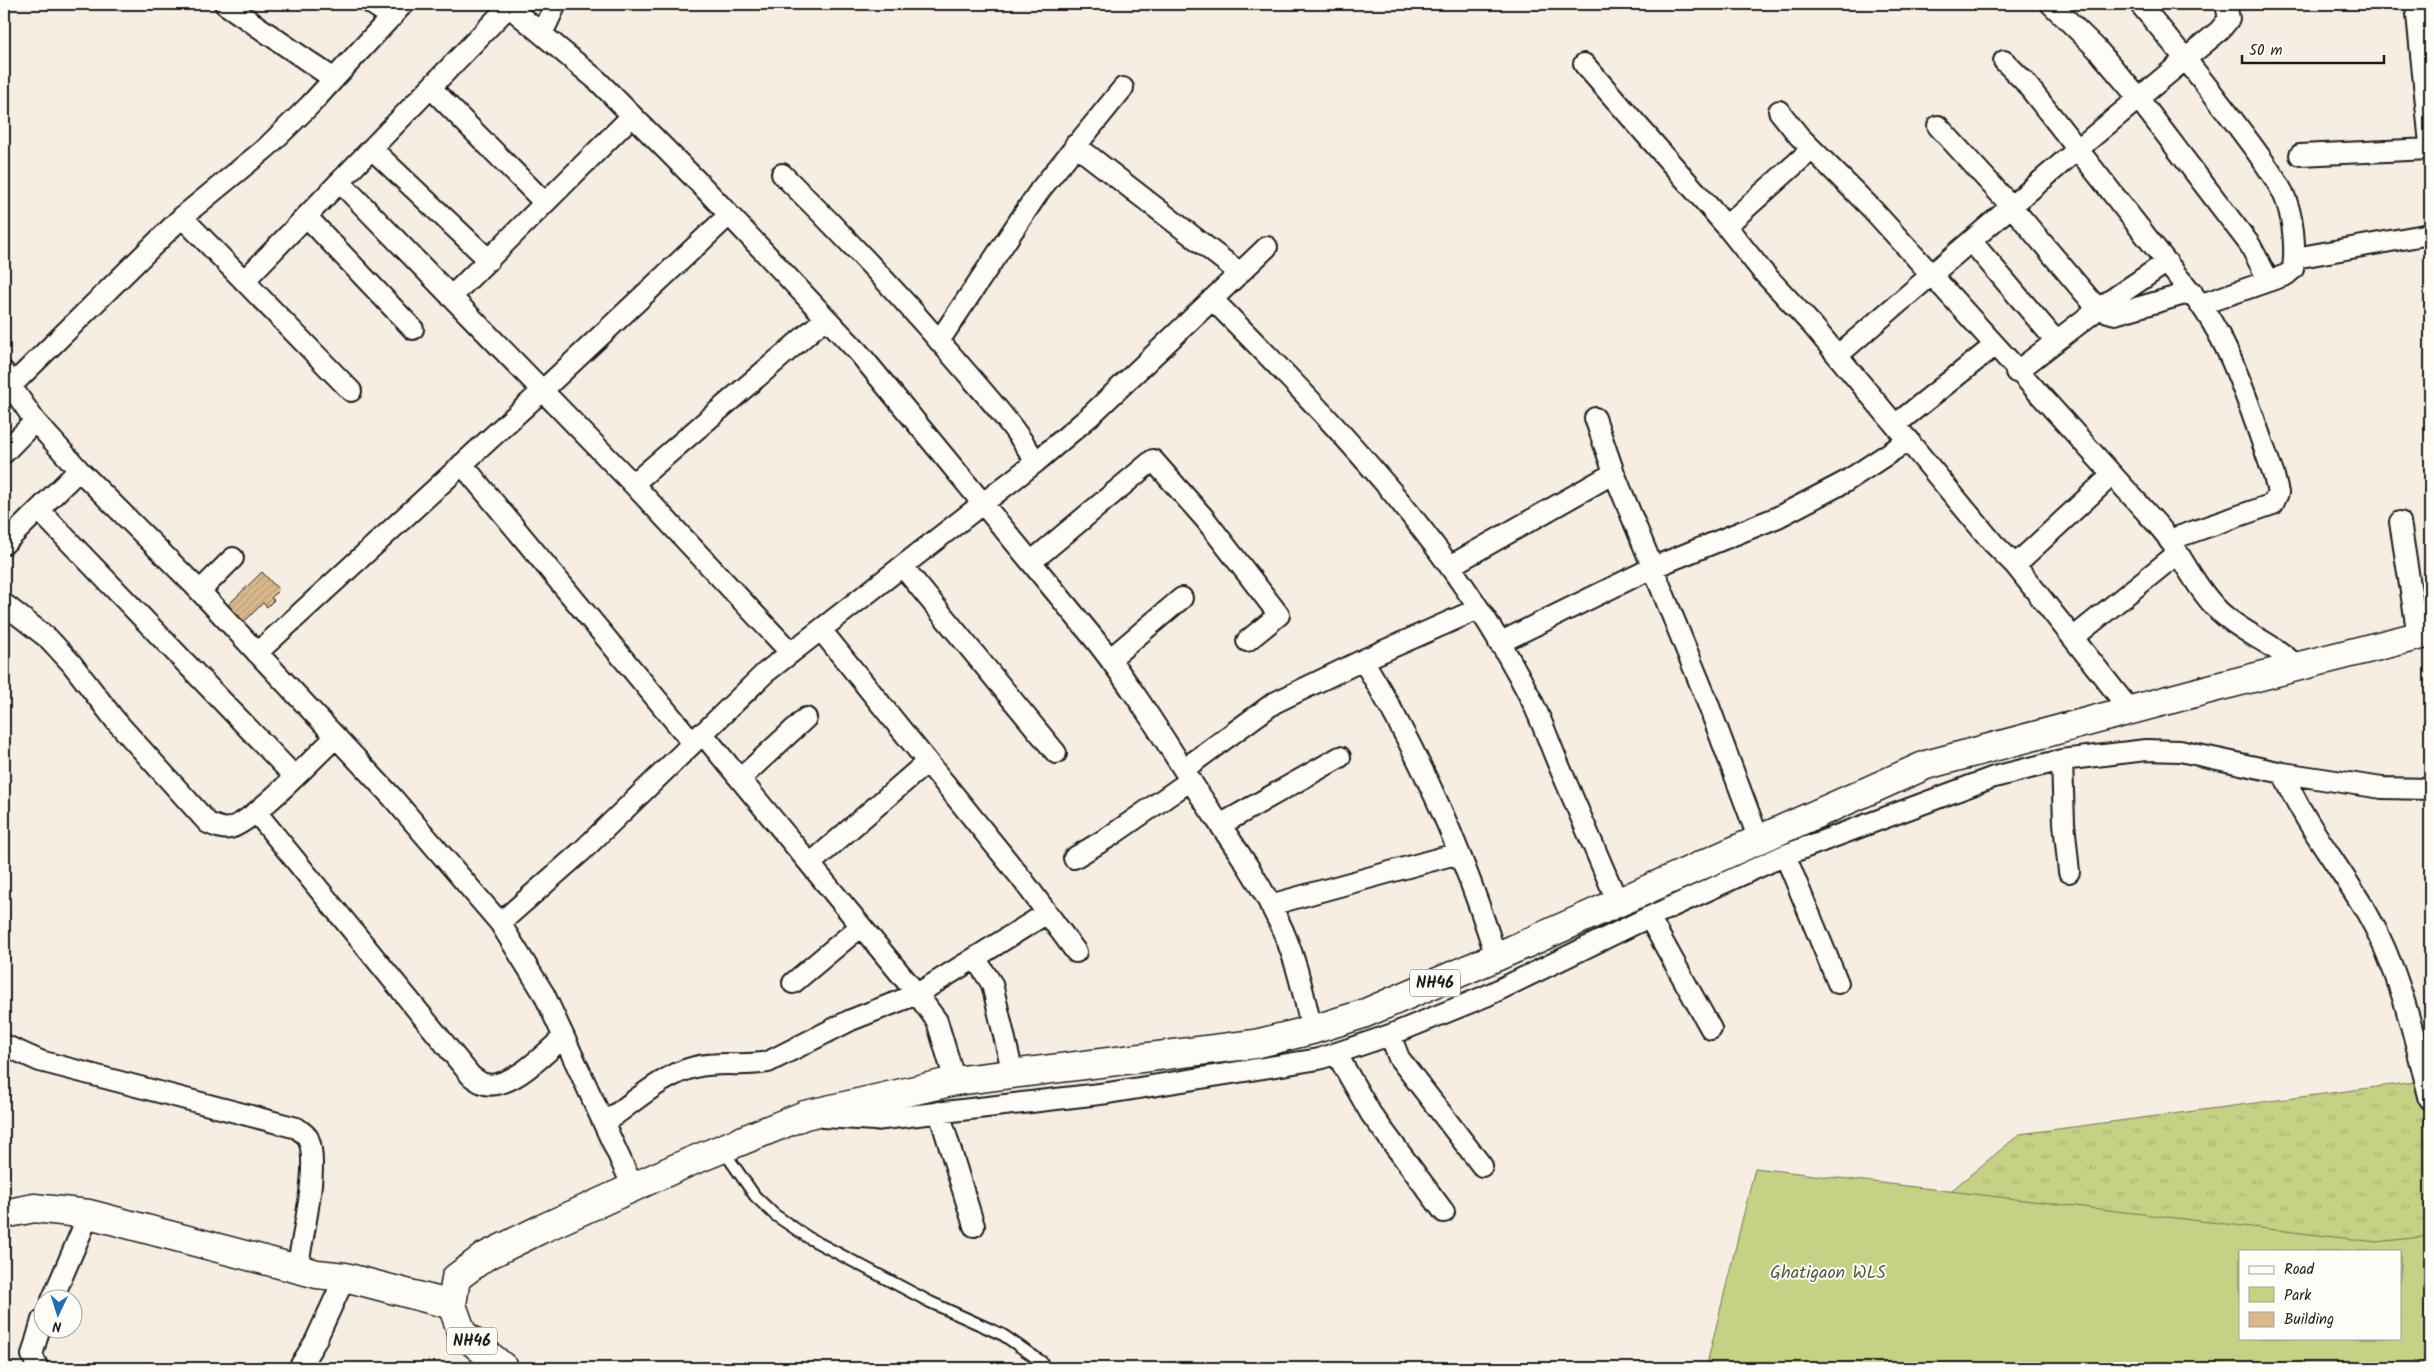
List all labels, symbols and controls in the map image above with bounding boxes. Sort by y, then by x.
scale bar [2242,32,2384,64]
text: 50 m [2249,39,2283,63]
road number: NH46 [1410,970,1460,996]
legend [2239,1250,2402,1340]
text: Road [2284,1258,2315,1282]
park label: Ghatigaon WLS [1770,1259,1886,1288]
text: Park [2284,1284,2312,1308]
north arrow [32,1290,82,1340]
text: Building [2284,1308,2334,1332]
text: N [52,1315,62,1337]
road number: NH46 [447,1328,497,1354]

